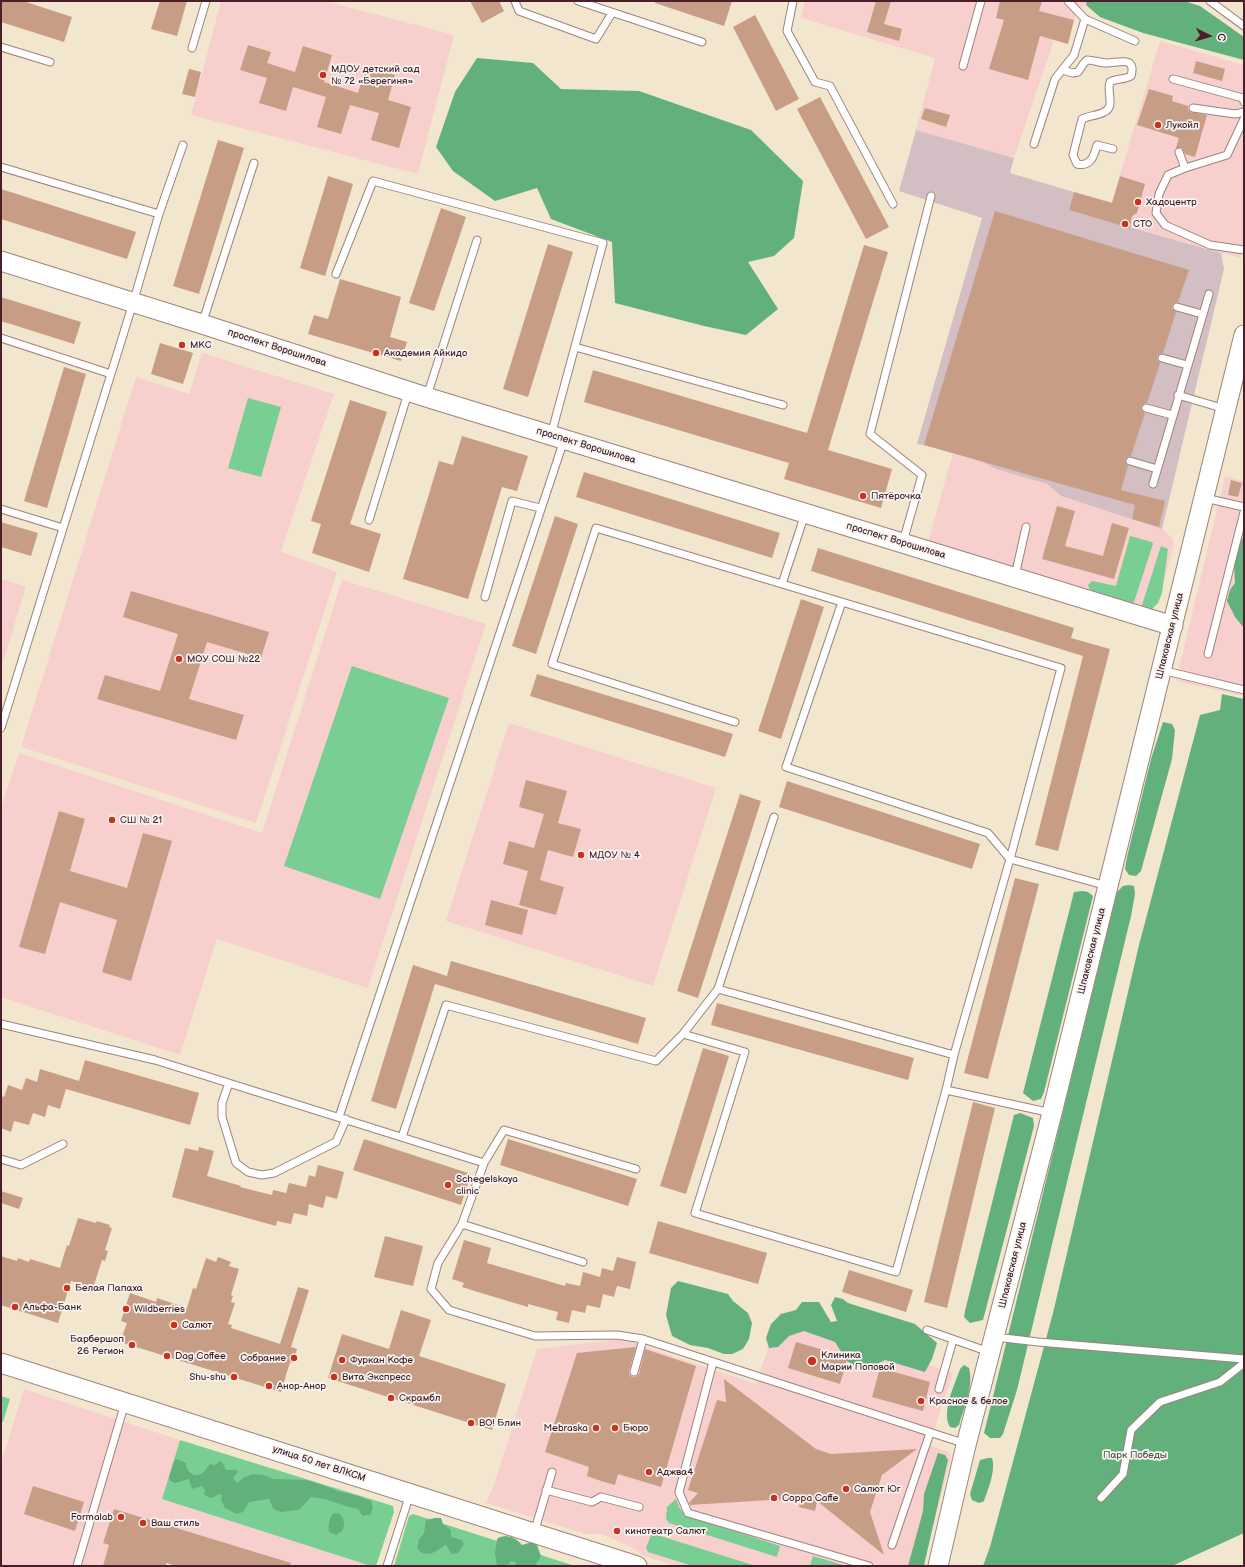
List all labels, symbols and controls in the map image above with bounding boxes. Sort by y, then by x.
north arrow [1189,16,1229,56]
text: С [1215,33,1228,41]
place label: МДОУ детский сад № 72 «Берегиня» [331,63,420,86]
marker: МДОУ детский сад № 72 «Берегиня» [318,70,328,80]
place label: Лукойл [1166,119,1199,131]
marker: Лукойл [1153,120,1163,130]
place label: Хадоцентр [1146,196,1197,208]
marker: Хадоцентр [1133,197,1143,207]
place label: СТО [1133,218,1152,230]
marker: СТО [1120,219,1130,229]
street label: проспект Ворошилова [226,326,328,370]
place label: МКС [190,339,211,351]
marker: МКС [177,340,187,350]
place label: Академия Айкидо [384,347,467,359]
marker: Академия Айкидо [371,348,381,358]
street label: проспект Ворошилова [535,425,637,467]
place label: Пятёрочка [871,490,921,502]
marker: Пятёрочка [858,491,868,501]
street label: проспект Ворошилова [845,520,947,562]
street label: Шпаковская улица [1153,591,1187,681]
place label: МОУ СОШ №22 [187,653,260,665]
marker: МОУ СОШ №22 [174,654,184,664]
place label: СШ № 21 [120,814,162,826]
marker: СШ № 21 [107,815,117,825]
place label: МДОУ № 4 [589,849,640,861]
marker: МДОУ № 4 [576,850,586,860]
street label: Шпаковская улица [1075,906,1109,996]
place label: Schegelskaya clinic [456,1173,518,1196]
marker: Schegelskaya clinic [443,1180,453,1190]
street label: Шпаковская улица [996,1220,1030,1310]
place label: Белая Папаха [75,1282,143,1294]
marker: Белая Папаха [62,1283,72,1293]
place label: Альфа-Банк [23,1301,81,1313]
marker: Альфа-Банк [10,1302,20,1312]
place label: Wildberries [134,1303,185,1315]
marker: Wildberries [121,1304,131,1314]
place label: Салют [182,1319,212,1331]
marker: Салют [169,1320,179,1330]
place label: Барбершоп 26 Регион [70,1333,124,1356]
marker: Барбершоп 26 Регион [127,1340,137,1350]
place label: Клиника Марии Поповой [821,1349,895,1372]
place label: Dag Coffee [175,1350,226,1362]
marker: Dag Coffee [162,1351,172,1361]
place label: Собрание [240,1352,286,1364]
marker: Собрание [289,1353,299,1363]
place label: Фуркан Кофе [350,1354,413,1366]
marker: Фуркан Кофе [337,1355,347,1365]
marker: Клиника Марии Поповой [806,1355,818,1367]
place label: Shu-shu [189,1371,226,1383]
place label: Вита Экспресс [342,1371,411,1383]
marker: Shu-shu [229,1372,239,1382]
marker: Вита Экспресс [329,1372,339,1382]
place label: Анор-Анор [277,1380,326,1392]
marker: Анор-Анор [264,1381,274,1391]
place label: Скрамбл [399,1392,440,1404]
marker: Скрамбл [386,1393,396,1403]
place label: Красное & белое [929,1395,1008,1407]
marker: Красное & белое [916,1396,926,1406]
place label: ВО! Блин [479,1417,521,1429]
marker: ВО! Блин [466,1418,476,1428]
place label: Mebraska [543,1422,588,1434]
place label: Бюро [623,1422,648,1434]
marker: Mebraska [591,1423,601,1433]
marker: Бюро [610,1423,620,1433]
street label: улица 50 лет ВЛКСМ [271,1443,367,1485]
park label: Парк Победы [1103,1449,1167,1461]
place label: Аджва4 [657,1466,693,1478]
marker: Аджва4 [644,1467,654,1477]
place label: Салют Юг [854,1483,901,1495]
marker: Салют Юг [841,1484,851,1494]
place label: Coppa Caffe [782,1492,838,1504]
marker: Coppa Caffe [769,1493,779,1503]
place label: Formalab [71,1511,113,1523]
marker: Formalab [116,1512,126,1522]
place label: Ваш стиль [151,1517,199,1529]
marker: Ваш стиль [138,1518,148,1528]
place label: кинотеатр Салют [625,1525,706,1537]
marker: кинотеатр Салют [612,1526,622,1536]

